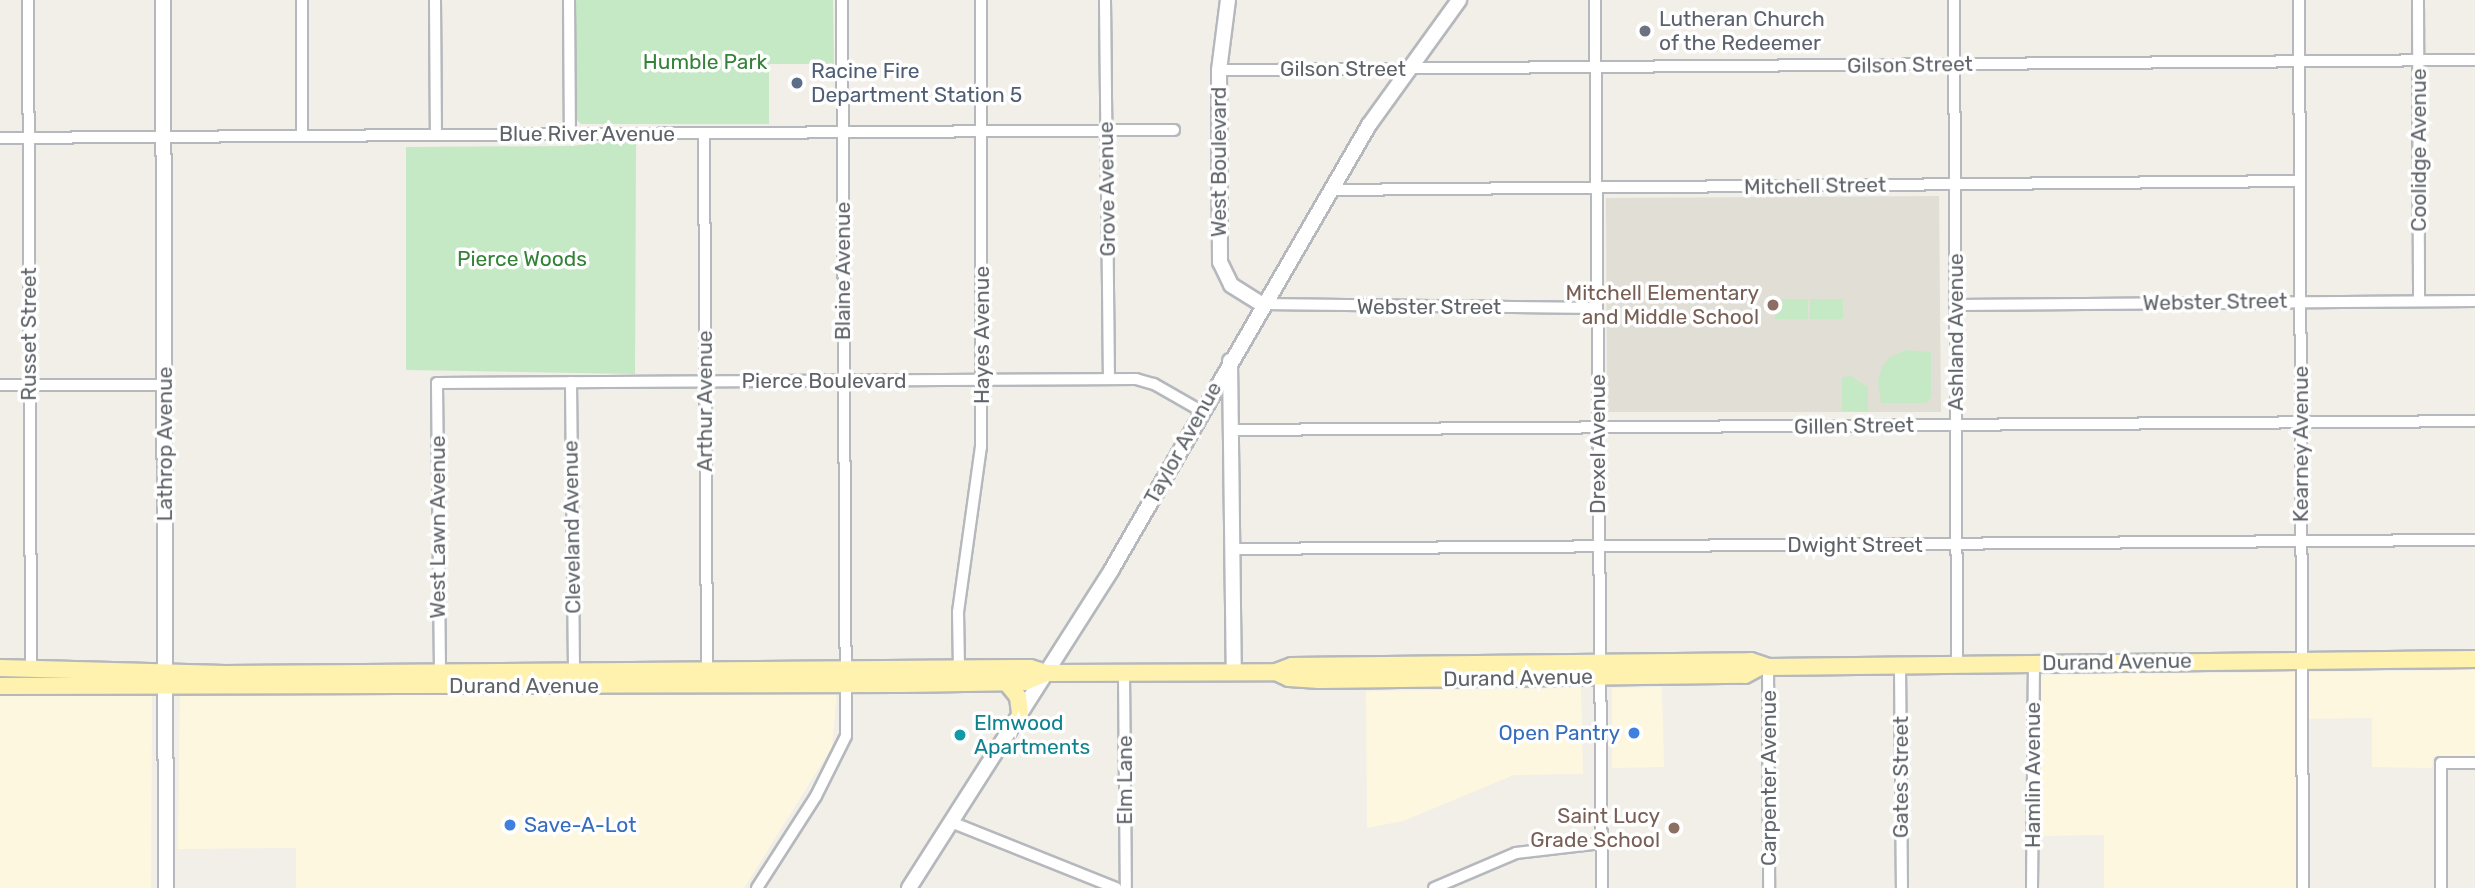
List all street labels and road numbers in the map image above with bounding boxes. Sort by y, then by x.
street label: Gilson Street [1847,51,1973,79]
street label: Gilson Street [1280,56,1406,82]
street label: Coolidge Avenue [2406,68,2432,232]
street label: West Boulevard [1206,87,1232,237]
street label: Blue River Avenue [498,121,676,147]
street label: Grove Avenue [1093,121,1121,257]
street label: Mitchell Street [1744,172,1886,200]
street label: Blaine Avenue [830,202,856,340]
street label: Ashland Avenue [1943,253,1969,411]
street label: Hayes Avenue [969,266,995,404]
street label: Russet Street [16,267,42,401]
street label: Webster Street [2142,288,2288,316]
street label: Webster Street [1356,294,1502,320]
street label: Arthur Avenue [692,330,718,472]
street label: Kearney Avenue [2288,365,2314,523]
street label: Lathrop Avenue [152,366,178,522]
street label: Pierce Boulevard [742,368,906,394]
street label: Drexel Avenue [1585,374,1611,514]
street label: Taylor Avenue [1139,377,1227,509]
street label: Gillen Street [1794,412,1914,440]
street label: West Lawn Avenue [425,435,451,619]
street label: Cleveland Avenue [558,440,586,614]
street label: Dwight Street [1787,532,1923,558]
street label: Durand Avenue [2042,648,2192,676]
street label: Durand Avenue [1443,664,1593,692]
street label: Durand Avenue [449,673,599,699]
street label: Carpenter Avenue [1756,689,1782,867]
street label: Hamlin Avenue [2020,702,2046,848]
street label: Gates Street [1888,716,1914,838]
street label: Elm Lane [1112,735,1138,825]

